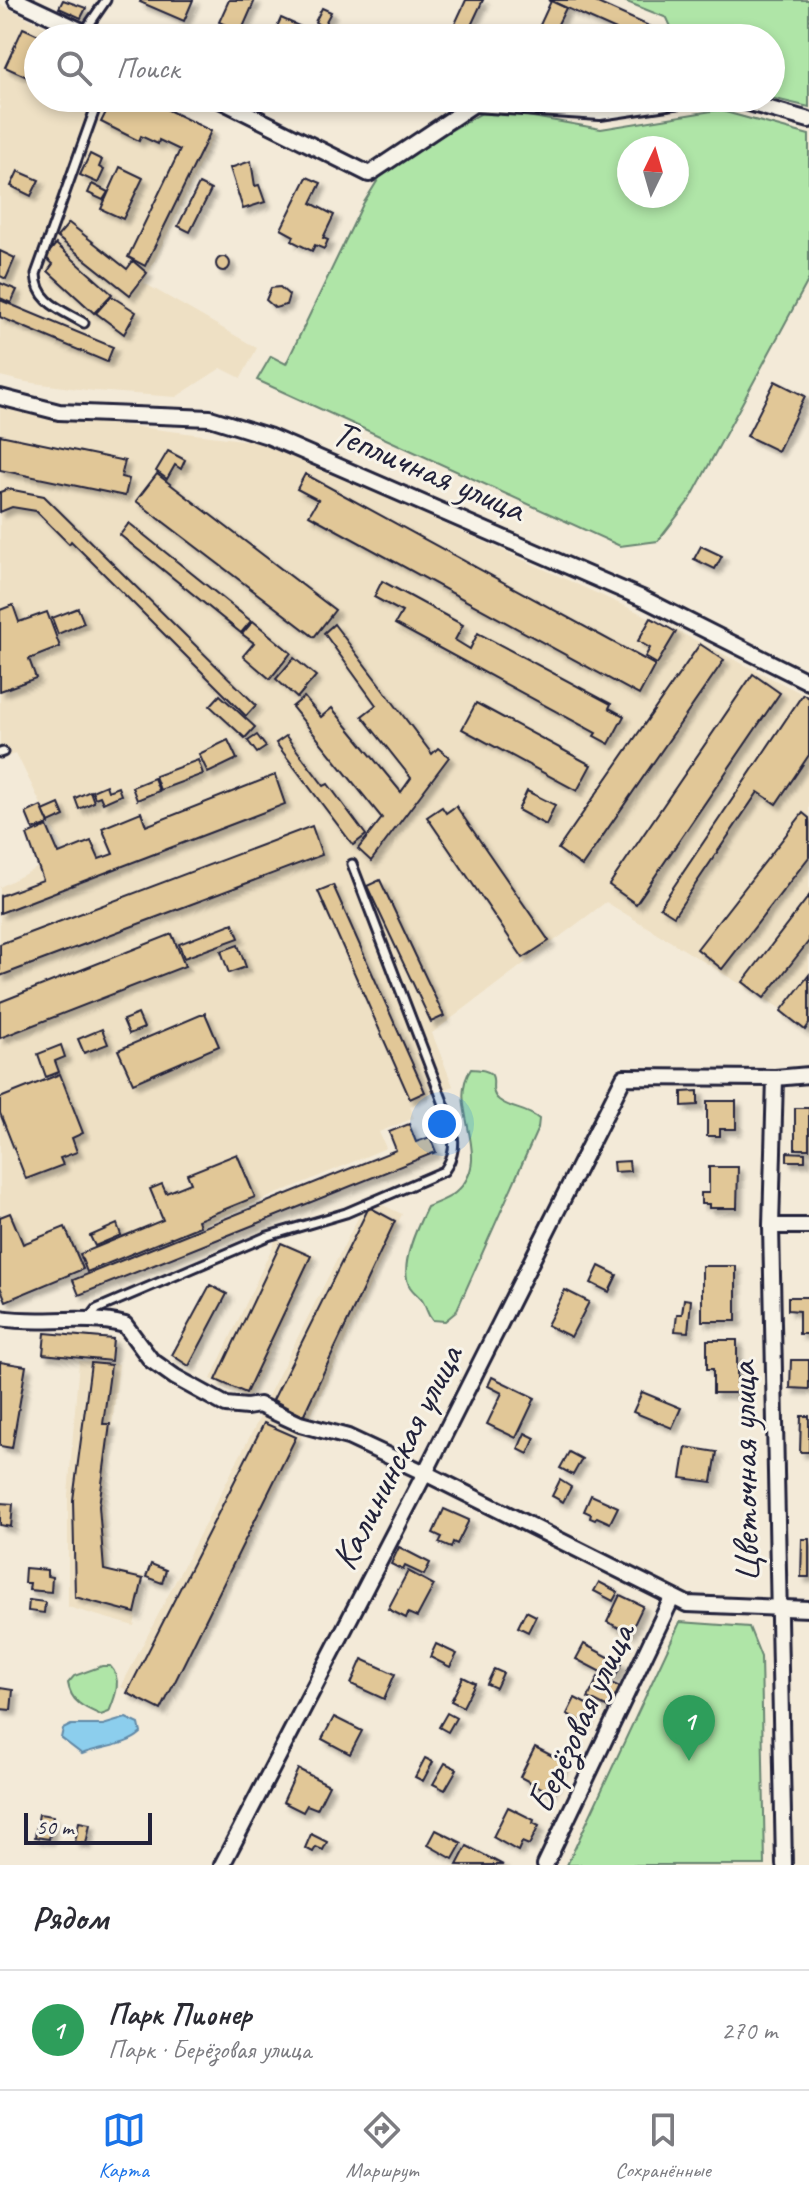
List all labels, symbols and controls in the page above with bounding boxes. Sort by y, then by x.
search box [24,24,785,112]
icon: search [52,46,96,90]
text: Поиск [116,49,179,87]
north arrow [617,136,689,208]
street label: Тепличная улица [325,409,534,533]
your location [422,1104,462,1144]
street label: Калининская улица [320,1335,474,1577]
street label: Цветочная улица [719,1359,770,1583]
street label: Берёзовая улица [516,1613,646,1820]
pin: 1 [663,1695,715,1761]
scale bar [24,1809,152,1845]
text: 50 m [36,1813,73,1841]
text: Рядом [32,1896,108,1939]
text: Парк Пионер [108,1995,251,2033]
text: 1 [52,2014,64,2047]
text: 270 m [721,2014,777,2047]
text: Парк · Берёзовая улица [108,2033,311,2066]
tab: Карта [98,2108,149,2184]
tab: Маршрут [346,2108,418,2184]
tab: Сохранённые [615,2108,711,2184]

